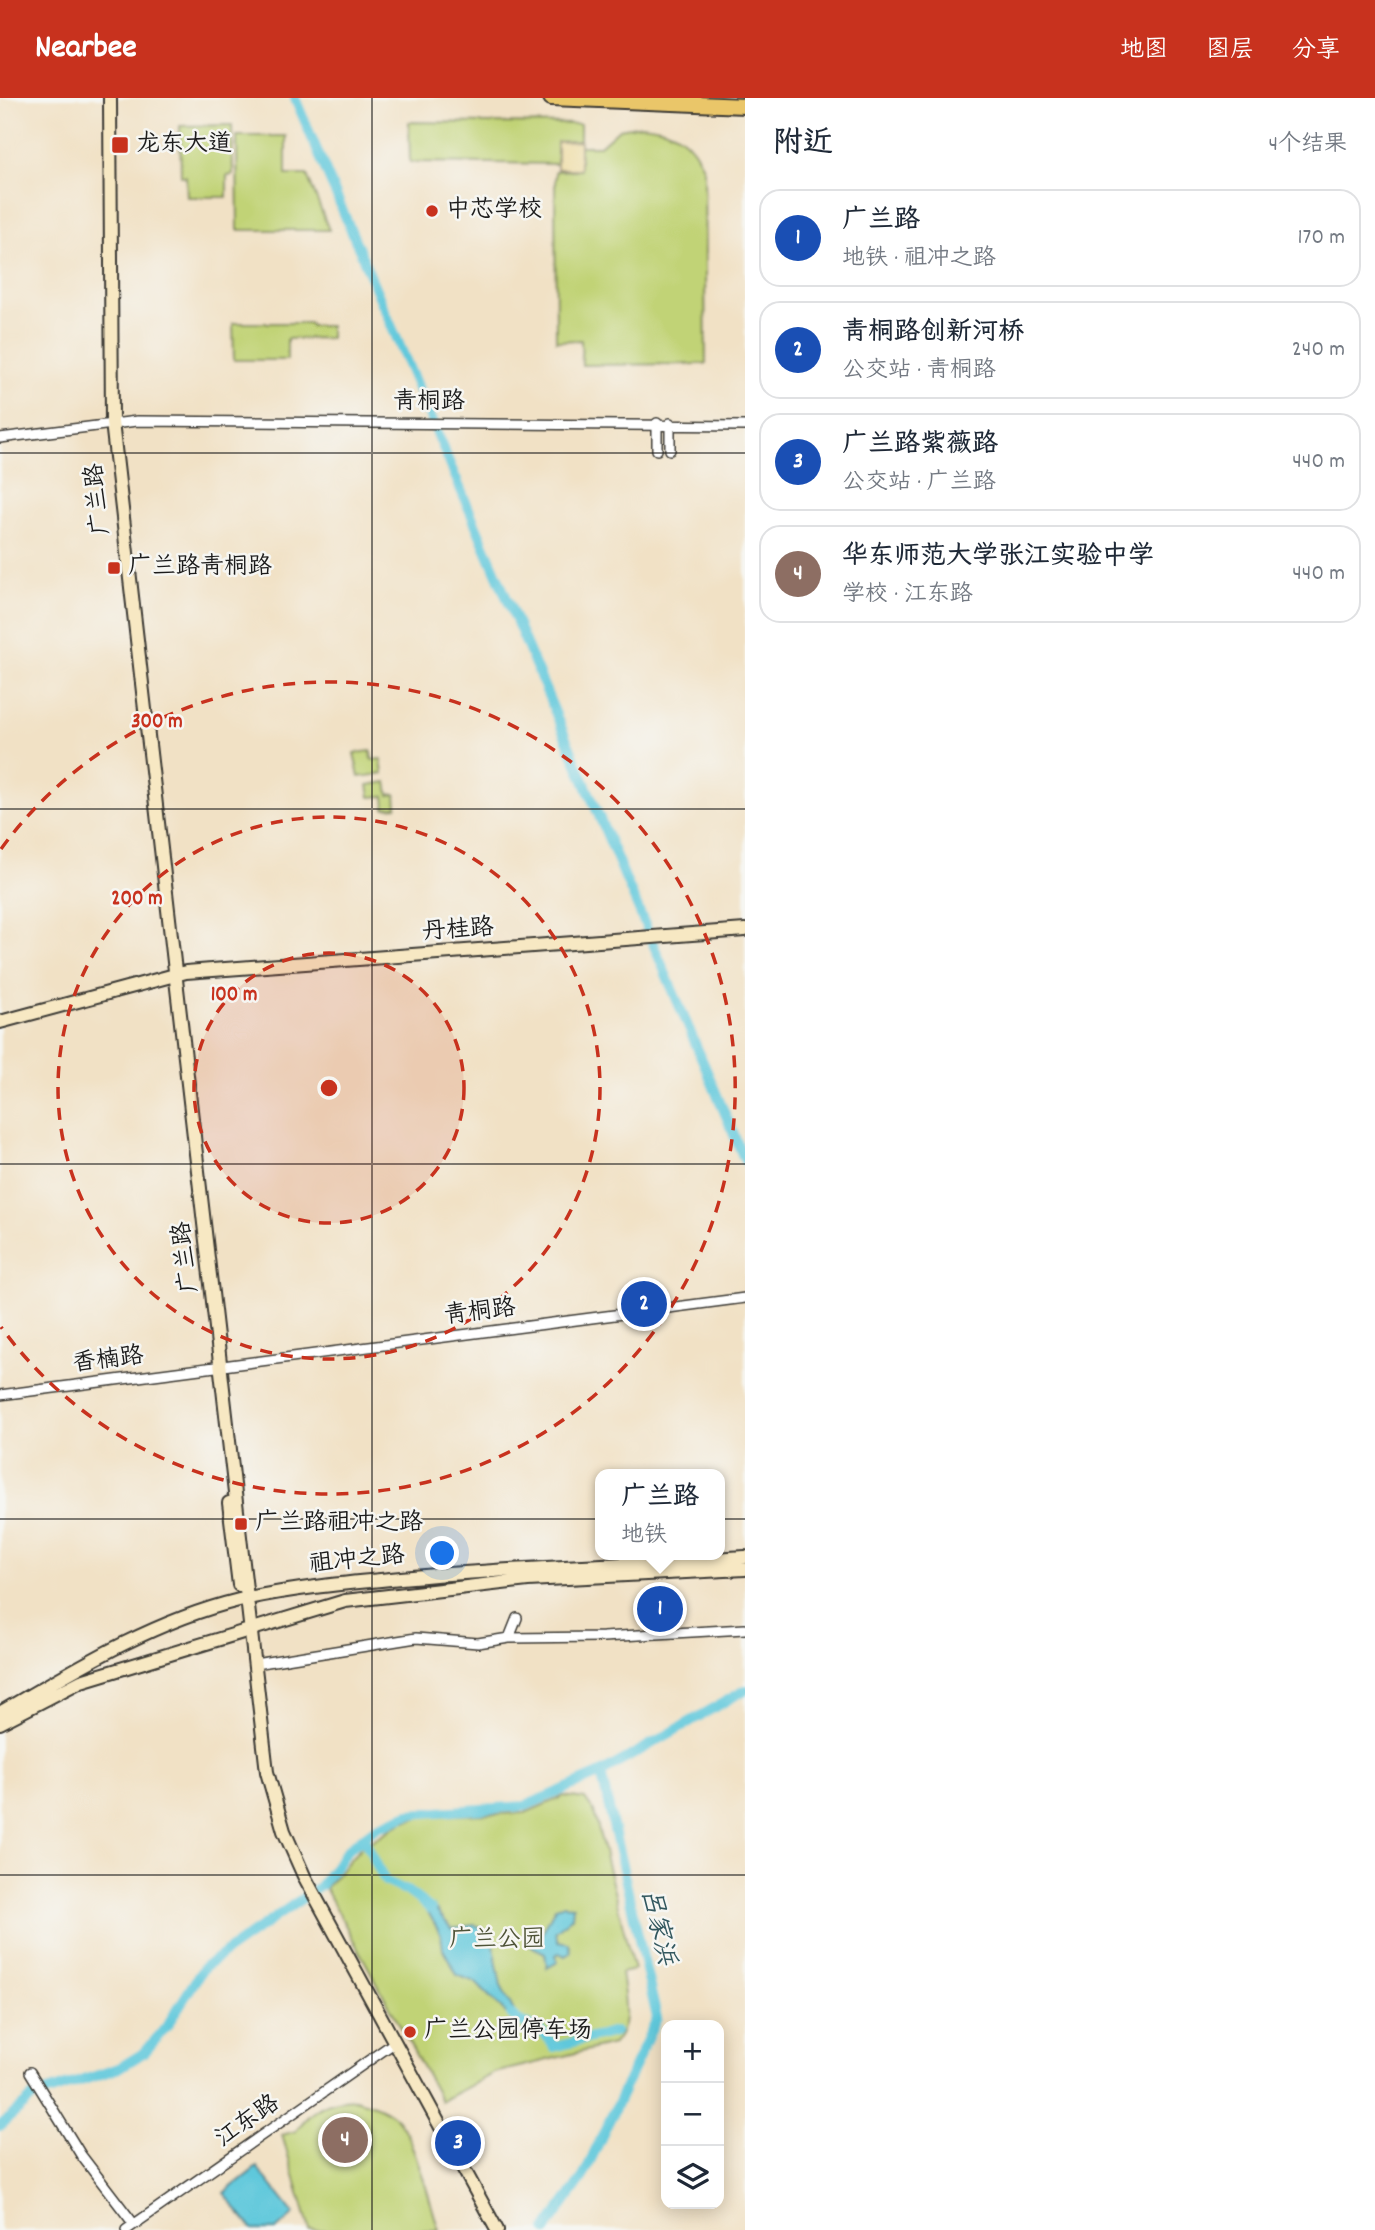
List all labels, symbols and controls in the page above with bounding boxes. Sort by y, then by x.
text: Nearbee [35,26,137,73]
text: 地图 [1120,34,1168,68]
text: 图层 [1206,34,1254,68]
text: 分享 [1292,34,1340,68]
text: 附近 [773,124,833,167]
place label: 龙东大道 [136,128,232,162]
text: 4个结果 [1268,129,1347,162]
marker: 龙东大道 [110,135,130,155]
place label: 中芯学校 [446,194,542,228]
marker: 中芯学校 [424,203,440,219]
text: 广兰路 [842,203,920,240]
text: 1 [795,222,801,255]
text: 170 m [1298,222,1345,255]
text: 地铁 · 祖冲之路 [842,243,996,276]
text: 青桐路创新河桥 [842,315,1024,352]
text: 2 [793,334,803,367]
text: 240 m [1292,334,1345,367]
text: 公交站 · 青桐路 [842,355,996,388]
street label: 青桐路 [393,386,465,420]
text: 广兰路紫薇路 [842,427,998,464]
text: 3 [793,446,803,479]
text: 440 m [1292,446,1345,479]
street label: 广兰路 [78,461,120,537]
text: 公交站 · 广兰路 [842,467,996,500]
text: 华东师范大学张江实验中学 [842,539,1154,576]
place label: 广兰路青桐路 [128,551,272,585]
text: 4 [793,558,803,591]
text: 440 m [1292,558,1345,591]
marker: 广兰路青桐路 [106,560,122,576]
text: 学校 · 江东路 [842,579,973,612]
text: 300 m [131,708,183,738]
text: 200 m [111,885,163,915]
street label: 丹桂路 [421,912,495,950]
text: 100 m [211,981,257,1011]
centre of rings [317,1076,341,1100]
street label: 广兰路 [166,1219,208,1295]
pin: 2 [621,1278,667,1330]
street label: 青桐路 [442,1292,518,1334]
street label: 香楠路 [70,1340,146,1382]
popup [595,1469,725,1560]
text: 广兰路 [621,1480,699,1517]
place label: 广兰路祖冲之路 [255,1507,423,1541]
marker: 广兰路祖冲之路 [233,1516,249,1532]
text: 地铁 [621,1520,667,1553]
your location [425,1536,459,1570]
street label: 祖冲之路 [307,1539,407,1583]
pin: 1 [637,1583,683,1635]
water label: 吕家浜 [630,1885,684,1970]
park label: 广兰公园 [449,1924,545,1958]
place label: 广兰公园停车场 [424,2015,592,2049]
map controls [661,2020,724,2209]
button: + [661,2020,724,2083]
marker: 广兰公园停车场 [402,2024,418,2040]
button: − [661,2083,724,2146]
street label: 江东路 [209,2087,287,2157]
pin: 4 [322,2114,368,2166]
pin: 3 [435,2117,481,2169]
button: layers [661,2146,724,2209]

